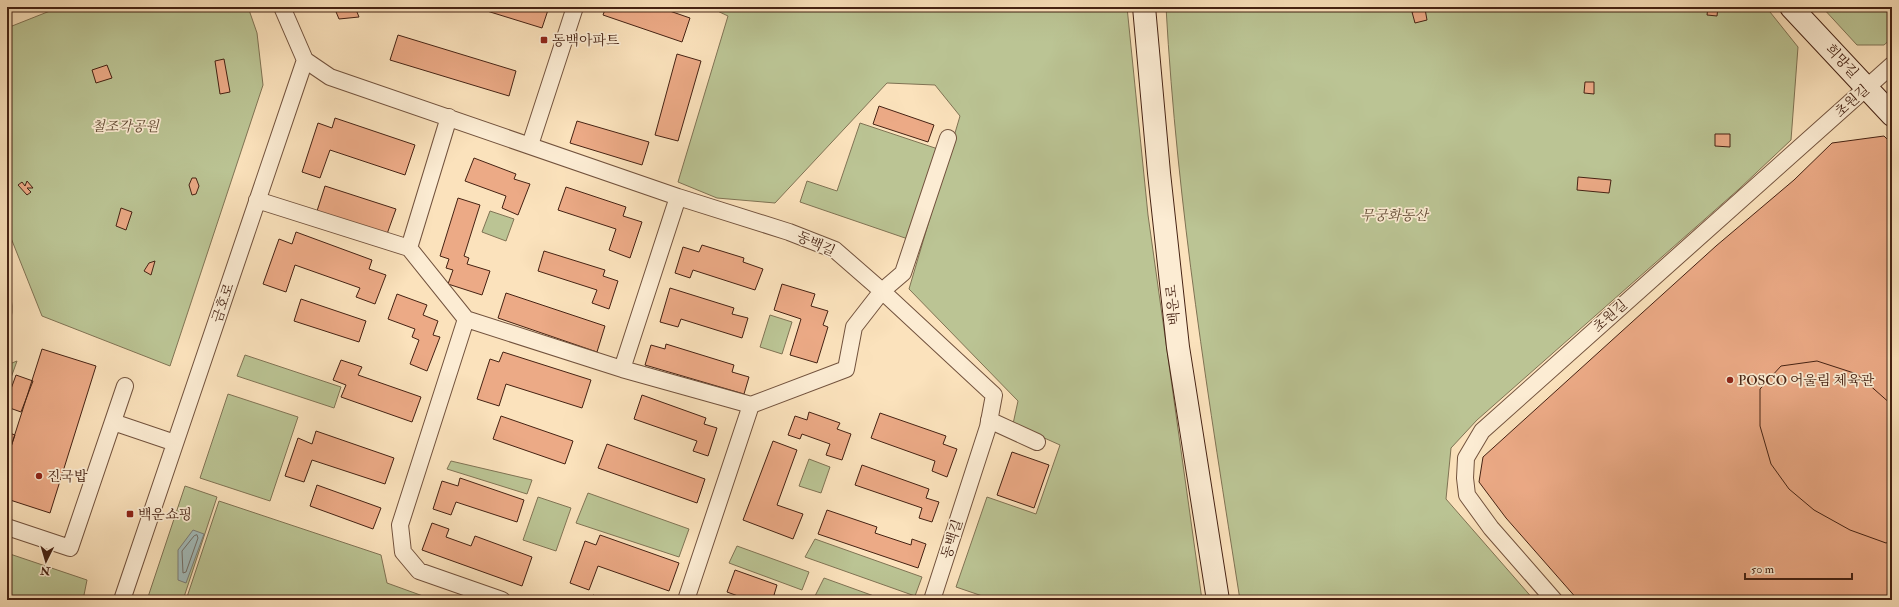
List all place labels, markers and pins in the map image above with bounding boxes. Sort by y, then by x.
place label: 동백아파트 [552,32,620,49]
marker: 동백아파트 [539,35,549,45]
place label: POSCO 어울림 체육관 [1738,372,1875,389]
marker: POSCO 어울림 체육관 [1725,375,1735,385]
place label: 진국밥 [47,468,88,485]
marker: 진국밥 [34,471,44,481]
place label: 백운쇼핑 [138,506,192,523]
marker: 백운쇼핑 [125,509,135,519]

